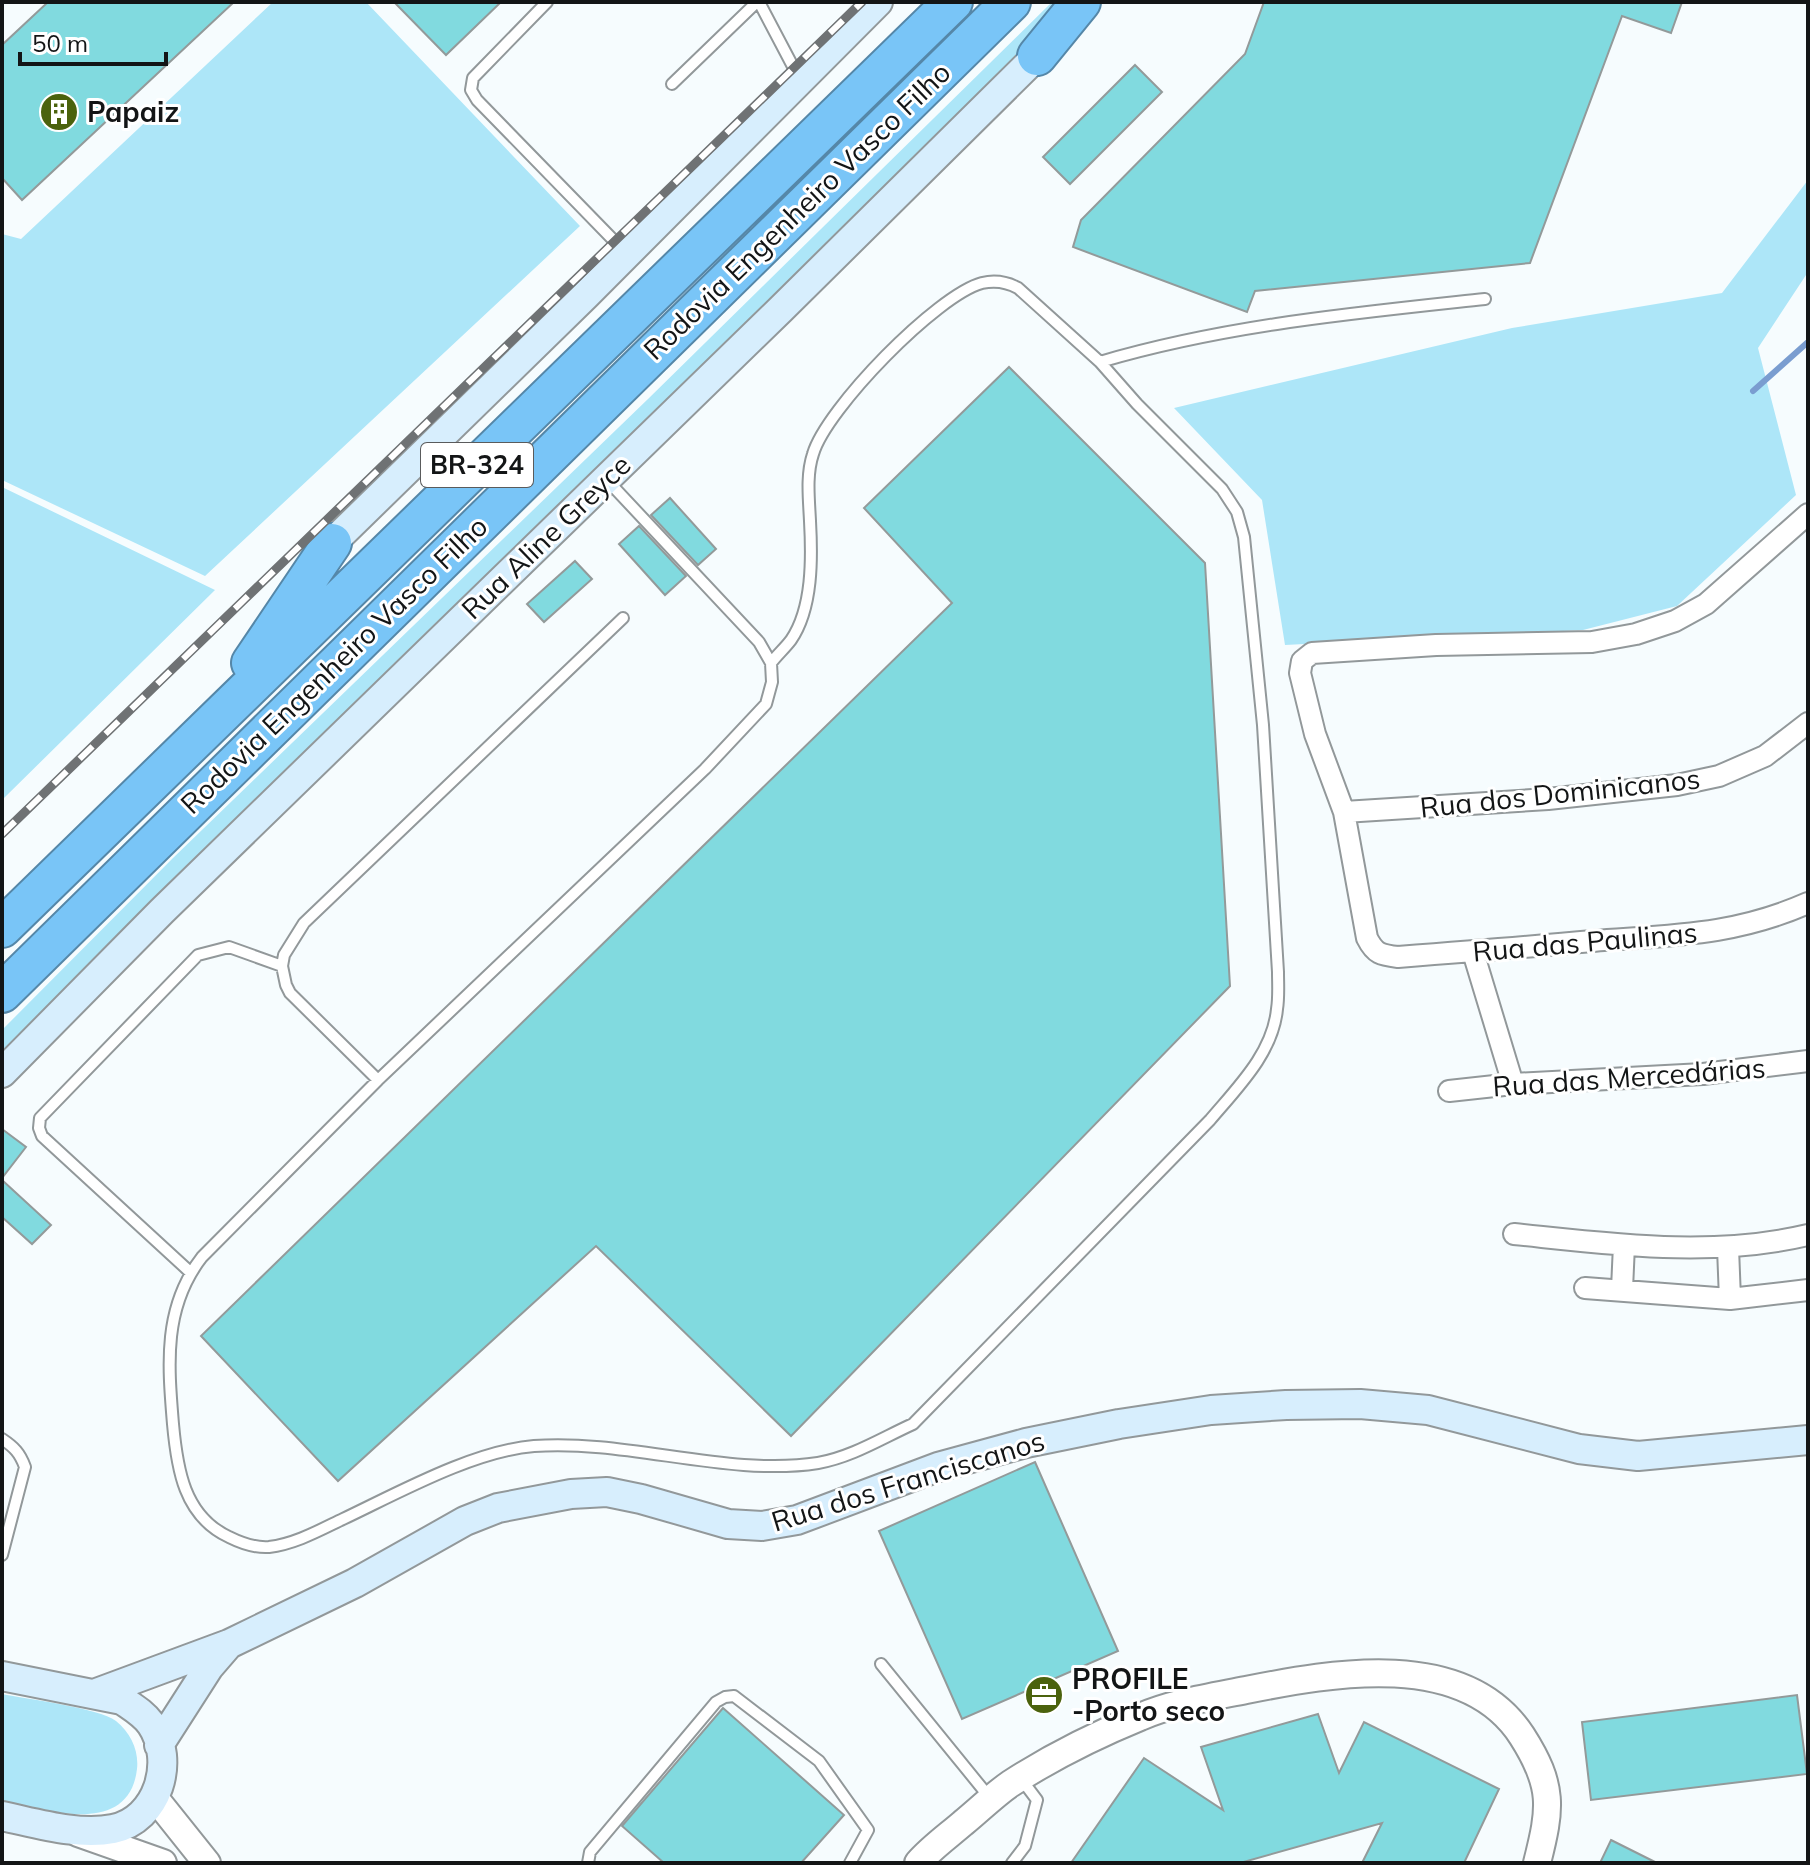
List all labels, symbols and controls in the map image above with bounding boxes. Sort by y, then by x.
scale bar [20,16,166,66]
text: 50 m [32,28,88,58]
street label: Rodovia Engenheiro Vasco Filho [636,55,957,367]
building icon: Papaiz [38,91,80,133]
place label: Papaiz [87,94,179,129]
road number: BR-324 [421,443,533,487]
street label: Rua Aline Greyce [454,447,637,626]
street label: Rodovia Engenheiro Vasco Filho [173,509,494,821]
street label: Rua dos Dominicanos [1418,760,1702,825]
street label: Rua das Paulinas [1471,914,1699,969]
street label: Rua das Mercedárias [1491,1050,1767,1104]
street label: Rua dos Franciscanos [767,1422,1049,1539]
place label: PROFILE -Porto seco [1072,1661,1225,1728]
office icon: PROFILE -Porto seco [1023,1674,1065,1716]

